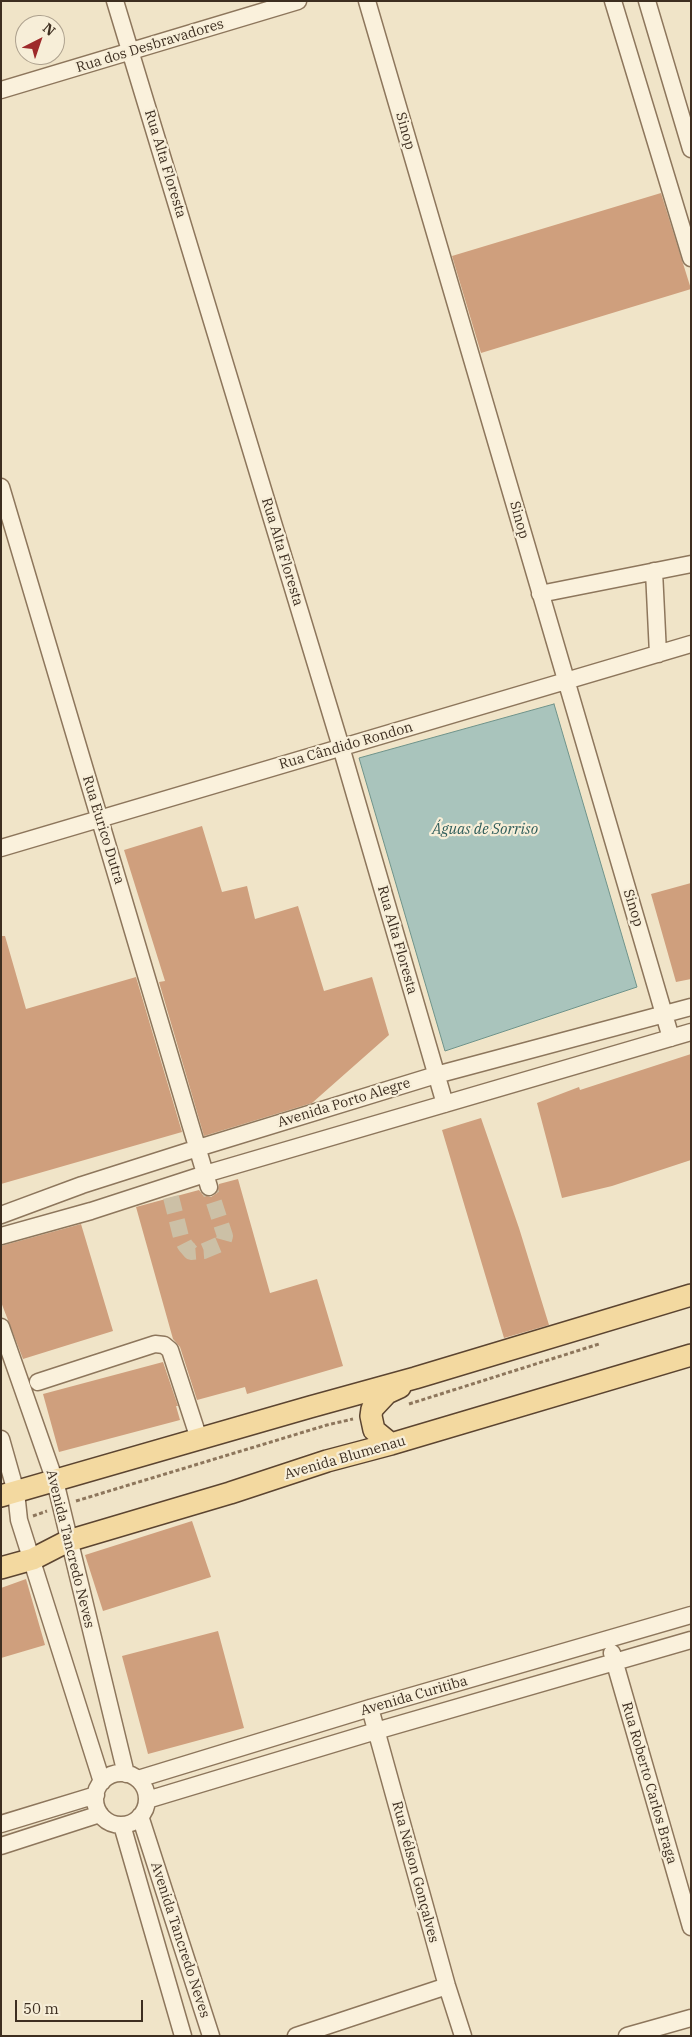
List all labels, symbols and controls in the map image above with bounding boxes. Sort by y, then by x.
north arrow [15,15,65,65]
street label: Rua dos Desbravadores [74,16,226,76]
text: N [39,19,59,40]
street label: Rua Alta Floresta [141,108,189,220]
street label: Sinop [392,110,418,152]
street label: Rua Alta Floresta [258,496,306,608]
street label: Sinop [506,499,532,541]
street label: Rua Cândido Rondon [277,719,415,773]
street label: Rua Eurico Dutra [78,774,128,886]
water label: Águas de Sorriso [432,821,538,839]
street label: Rua Alta Floresta [373,884,421,996]
street label: Sinop [619,887,647,929]
street label: Avenida Porto Alegre [275,1075,413,1131]
street label: Avenida Blumenau [283,1433,407,1483]
street label: Avenida Tancredo Neves [42,1468,98,1630]
street label: Avenida Curitiba [358,1673,470,1719]
street label: Rua Roberto Carlos Braga [618,1700,680,1866]
street label: Rua Nélson Gonçalves [388,1799,442,1945]
street label: Avenida Tancredo Neves [147,1860,213,2020]
scale bar [18,1990,145,2022]
text: 50 m [23,1999,59,2018]

